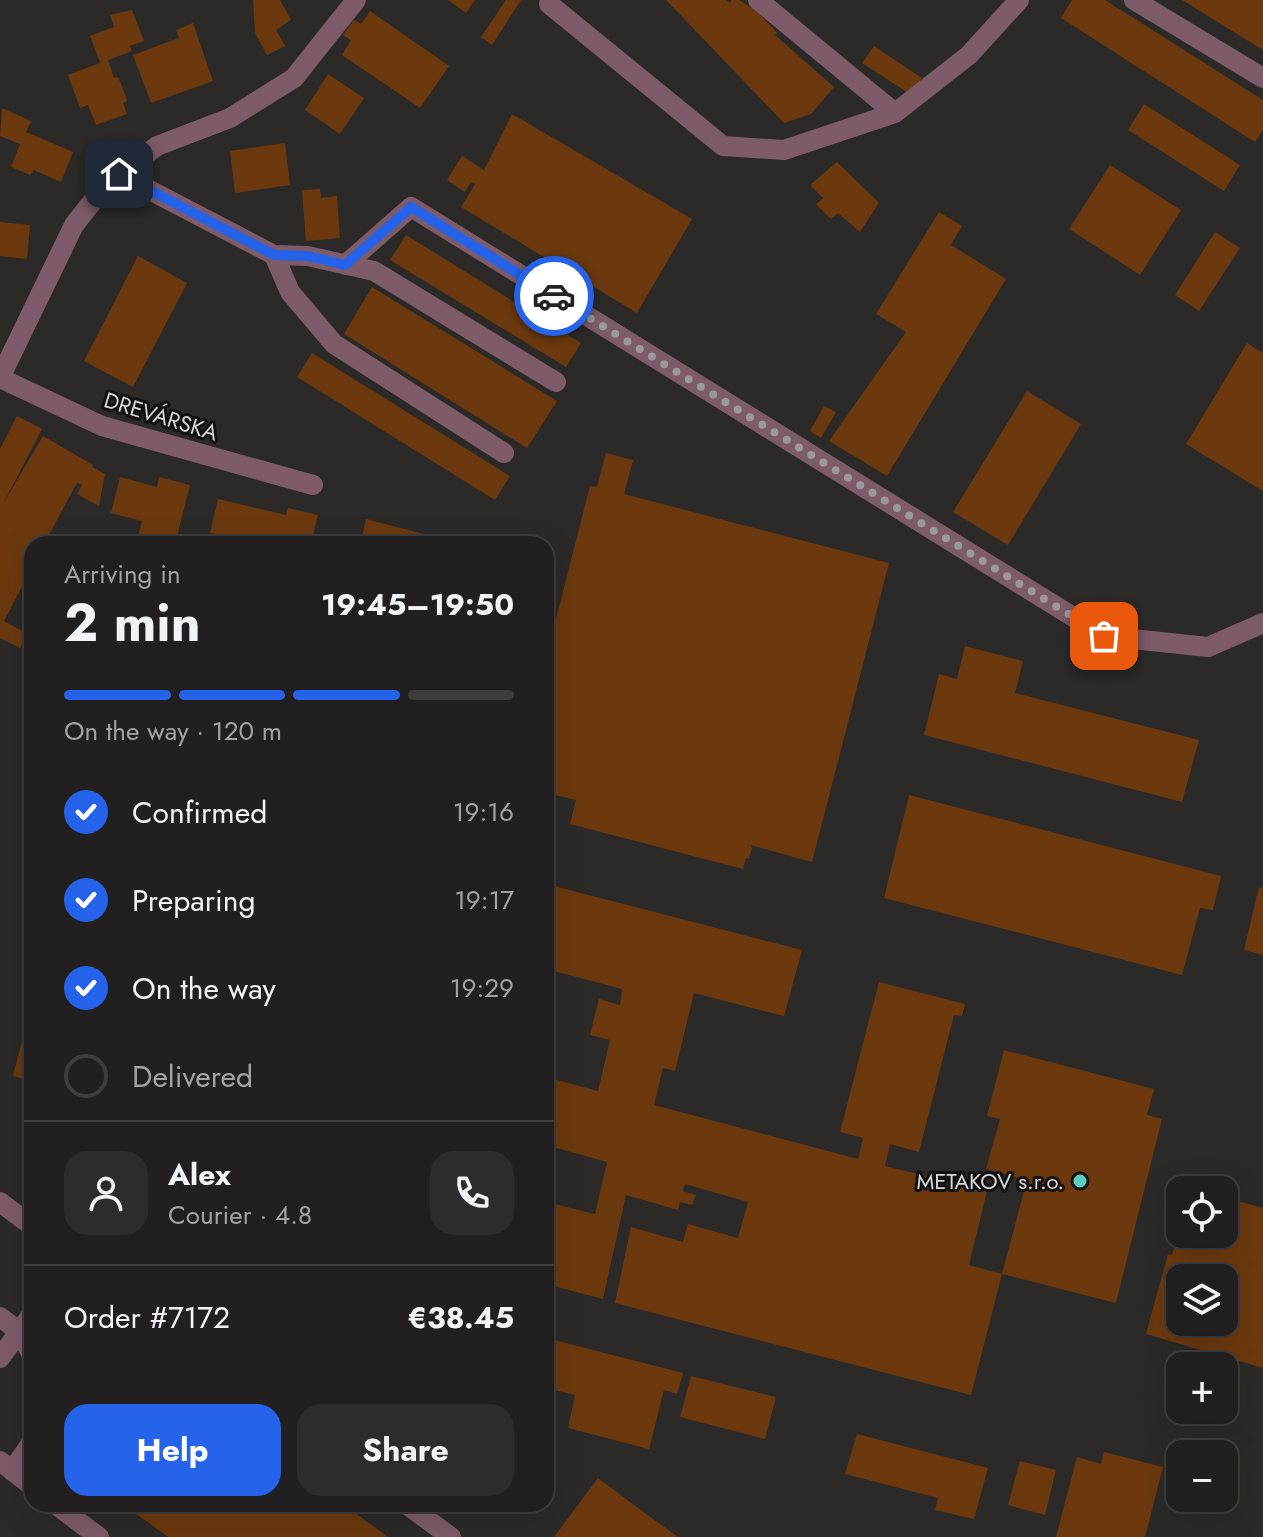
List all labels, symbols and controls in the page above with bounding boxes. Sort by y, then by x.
pin [85,140,153,208]
icon: home [97,152,141,196]
courier [514,256,594,336]
icon: car [532,274,576,318]
street label: DREVÁRSKA [100,384,222,449]
text: Arriving in [64,555,181,593]
text: 19:45–19:50 [321,583,514,626]
text: 2 min [64,585,201,661]
pin [1070,602,1138,670]
icon: bag [1082,614,1126,658]
text: On the way · 120 m [64,712,282,750]
icon: check [64,790,108,834]
text: Confirmed [132,791,267,834]
text: 19:16 [453,793,514,831]
icon: check [64,878,108,922]
text: Preparing [132,879,256,922]
text: 19:17 [454,881,514,919]
icon: check [64,966,108,1010]
text: On the way [132,967,276,1010]
text: 19:29 [450,969,514,1007]
text: Delivered [132,1055,253,1098]
button: person [64,1151,148,1235]
button: phone [430,1151,514,1235]
text: Alex [168,1153,231,1196]
place label: METAKOV s.r.o. [917,1165,1064,1197]
marker: METAKOV s.r.o. [1071,1172,1089,1190]
map controls [1166,1176,1238,1512]
button: locate [1166,1176,1238,1248]
text: Courier · 4.8 [168,1196,312,1234]
button: layers [1166,1264,1238,1336]
text: Order #7172 [64,1296,230,1339]
text: €38.45 [407,1296,514,1339]
button: + [1166,1352,1238,1424]
button: Help [64,1404,281,1496]
button: Share [297,1404,514,1496]
button: − [1166,1440,1238,1512]

